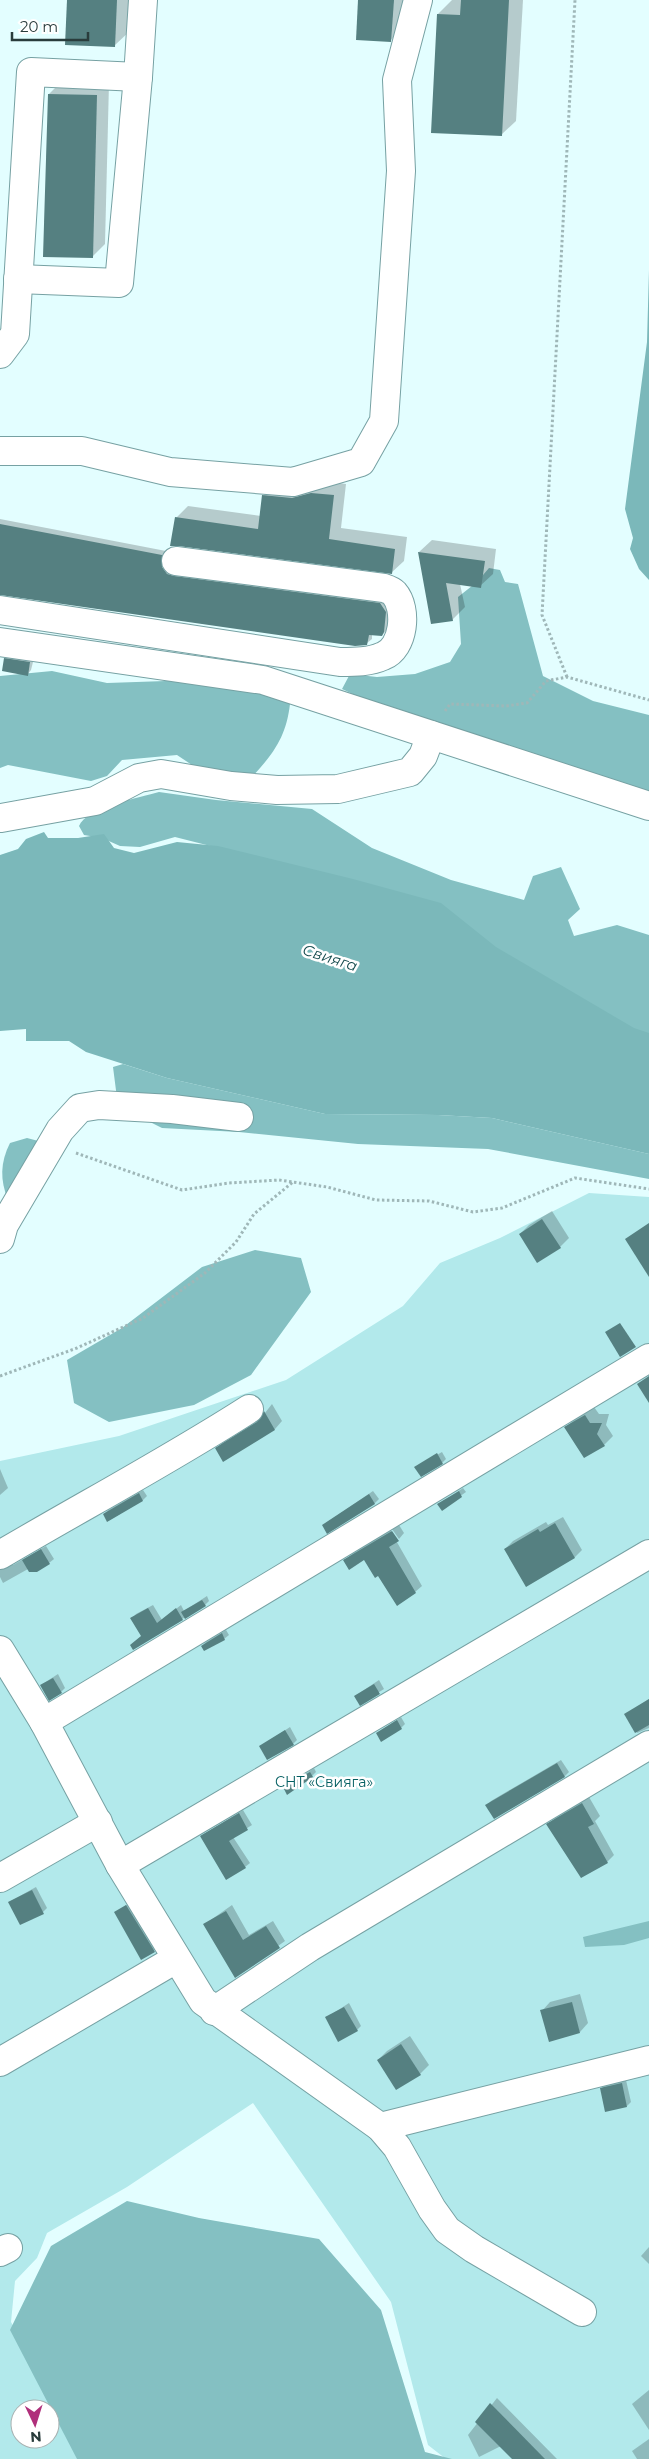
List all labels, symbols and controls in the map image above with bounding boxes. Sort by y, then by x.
scale bar [12,10,89,42]
text: 20 m [20,17,58,36]
water label: Свияга [300,940,360,975]
park label: СНТ «Свияга» [275,1773,373,1791]
north arrow [10,2399,60,2449]
text: N [30,2428,42,2446]

